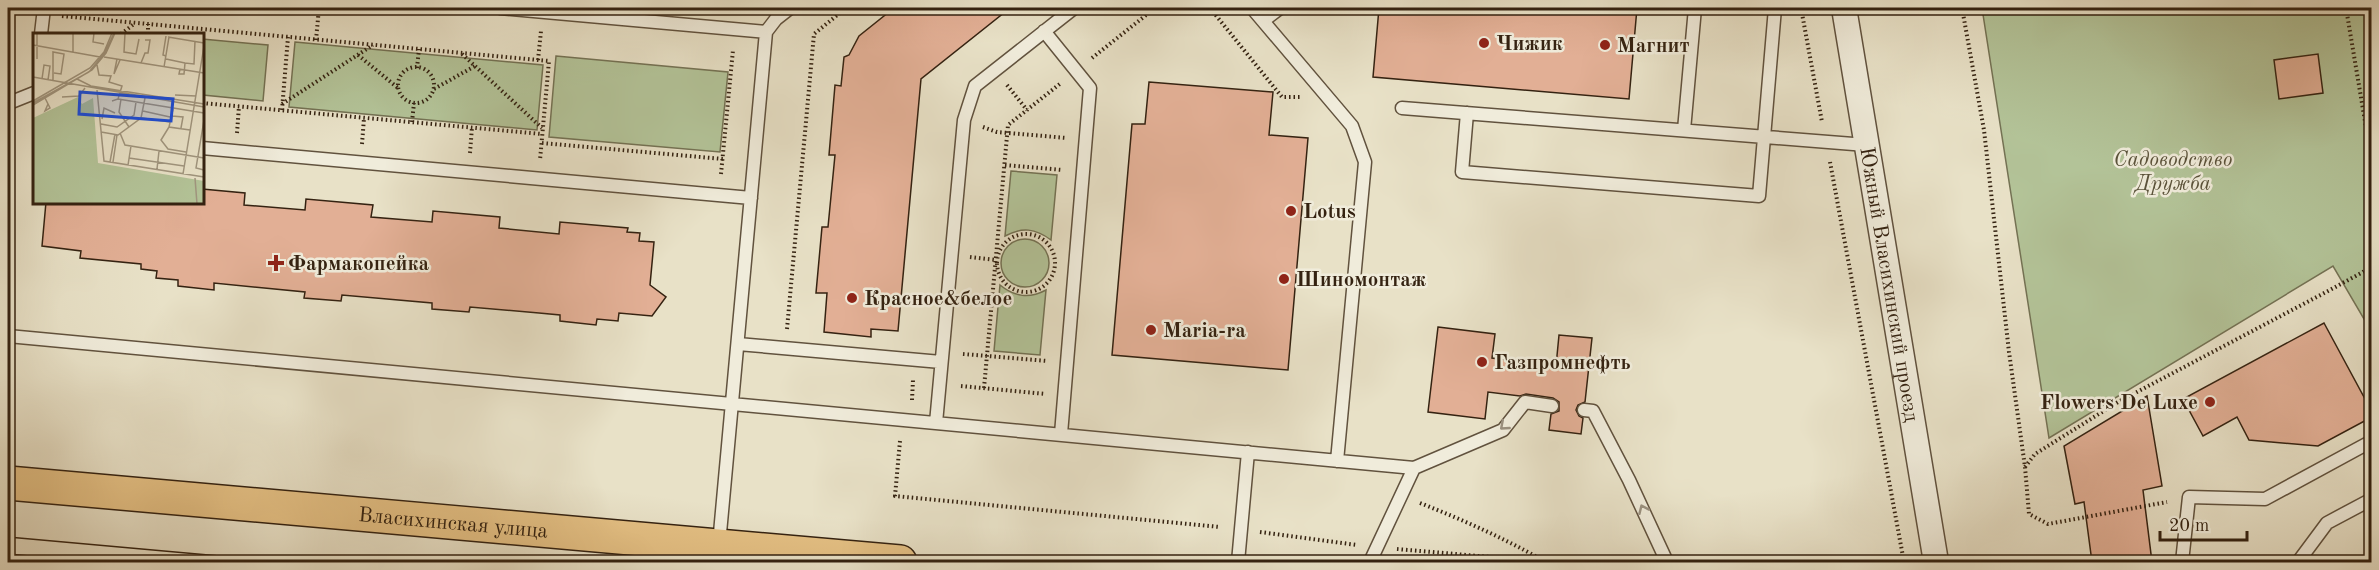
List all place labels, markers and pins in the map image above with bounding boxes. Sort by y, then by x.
place label: Чижик [1496,34,1563,55]
marker: Чижик [1477,36,1491,50]
place label: Магнит [1617,36,1690,57]
marker: Магнит [1598,38,1612,52]
place label: Lotus [1303,202,1356,223]
marker: Lotus [1284,204,1298,218]
place label: Фармакопейка [288,254,430,275]
marker: Фармакопейка [269,256,283,270]
place label: Шиномонтаж [1296,270,1426,291]
marker: Шиномонтаж [1277,272,1291,286]
place label: Красное&белое [864,289,1012,310]
marker: Красное&белое [845,291,859,305]
place label: Maria-ra [1163,321,1246,342]
marker: Maria-ra [1144,323,1158,337]
place label: Газпромнефть [1494,353,1631,374]
marker: Газпромнефть [1475,355,1489,369]
place label: Flowers De Luxe [2040,393,2198,414]
marker: Flowers De Luxe [2203,395,2217,409]

